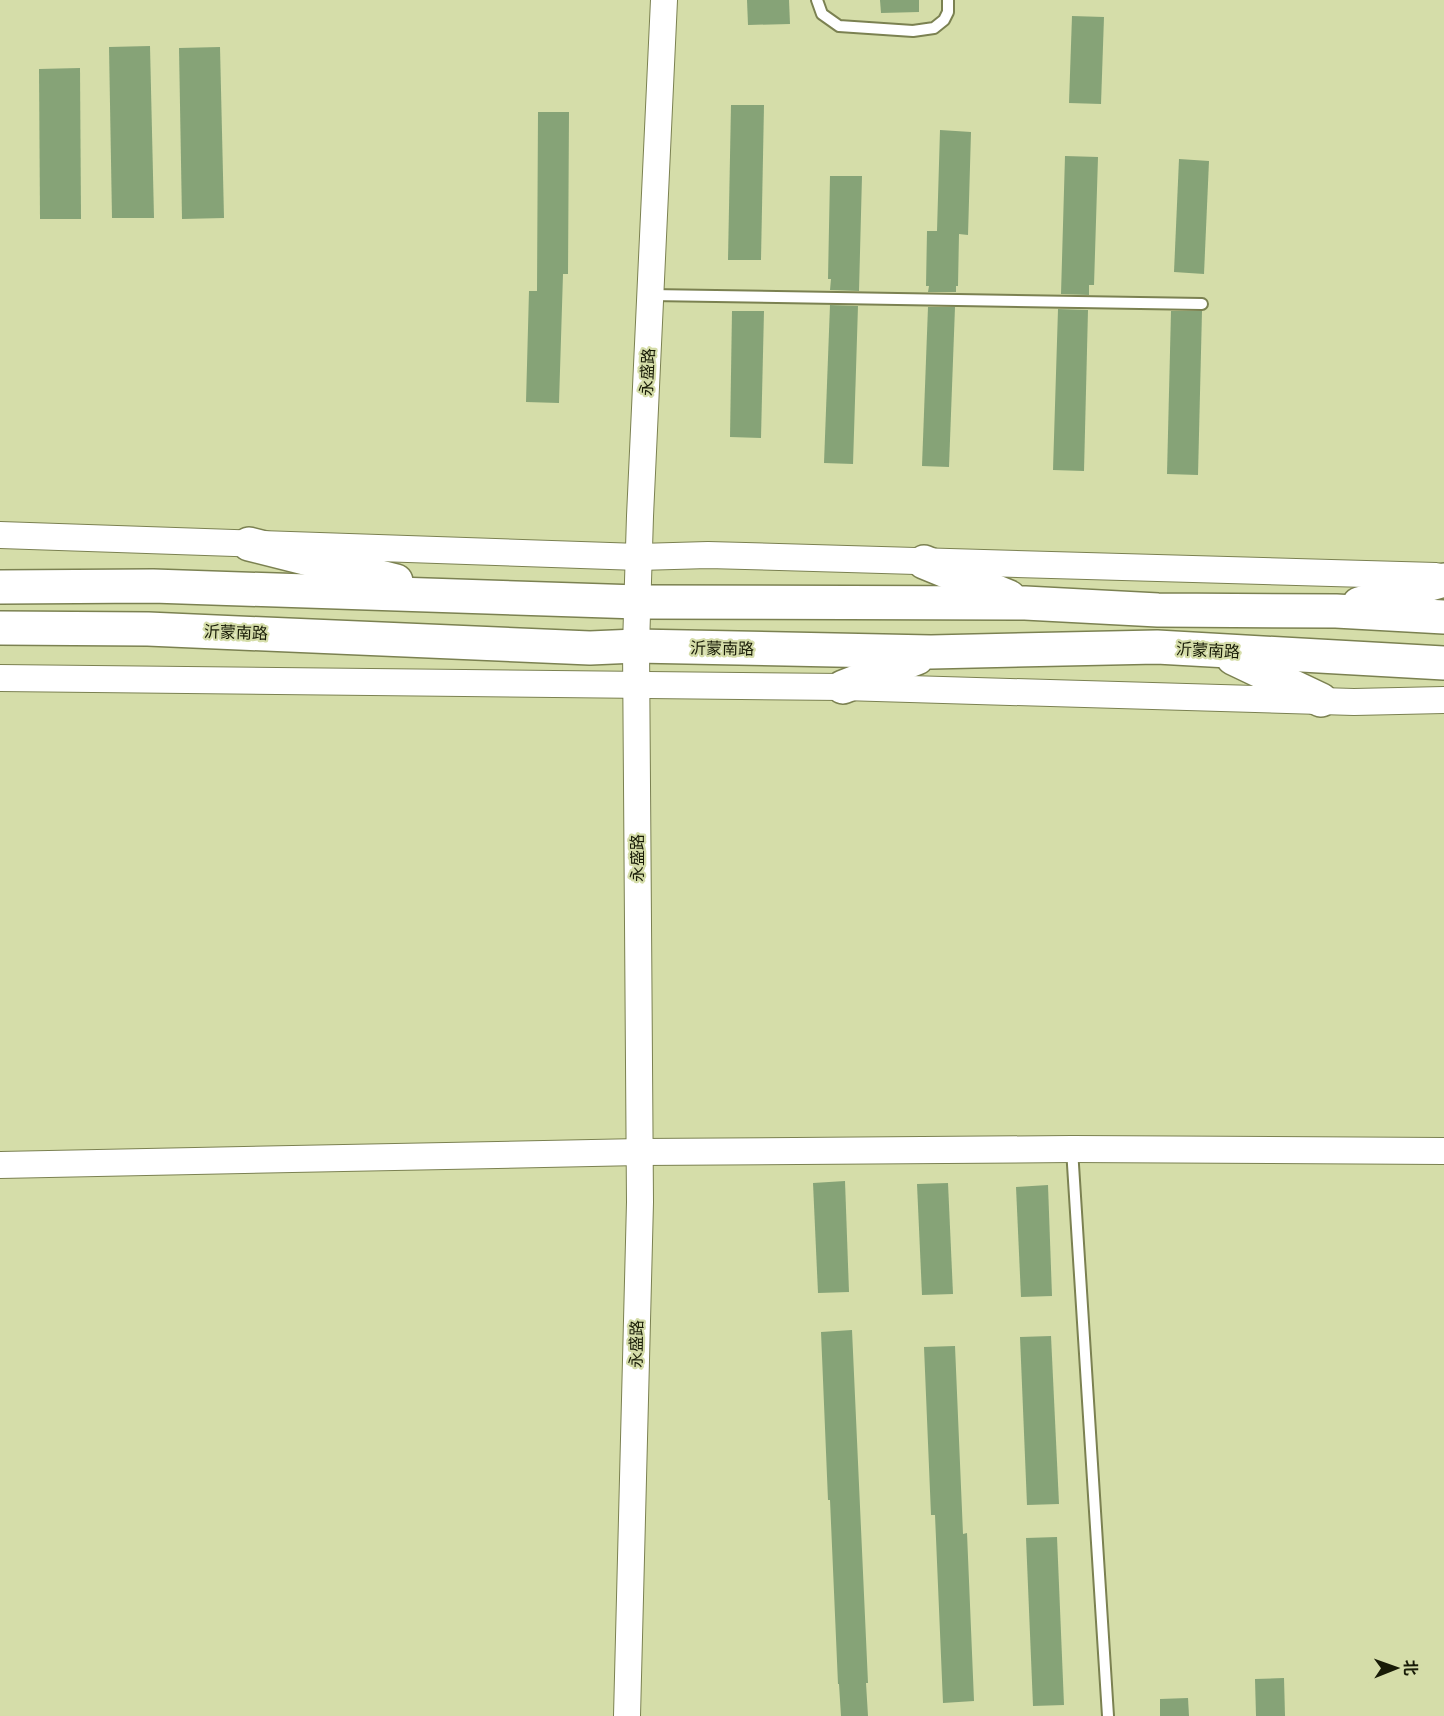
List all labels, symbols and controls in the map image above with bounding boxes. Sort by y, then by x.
street label: 永盛路 [637,348,658,396]
street label: 沂蒙南路 [204,622,268,643]
street label: 沂蒙南路 [690,638,754,659]
street label: 沂蒙南路 [1176,639,1240,662]
street label: 永盛路 [628,834,647,882]
street label: 永盛路 [627,1320,646,1368]
north arrow [1366,1638,1426,1698]
text: 北 [1401,1660,1420,1676]

